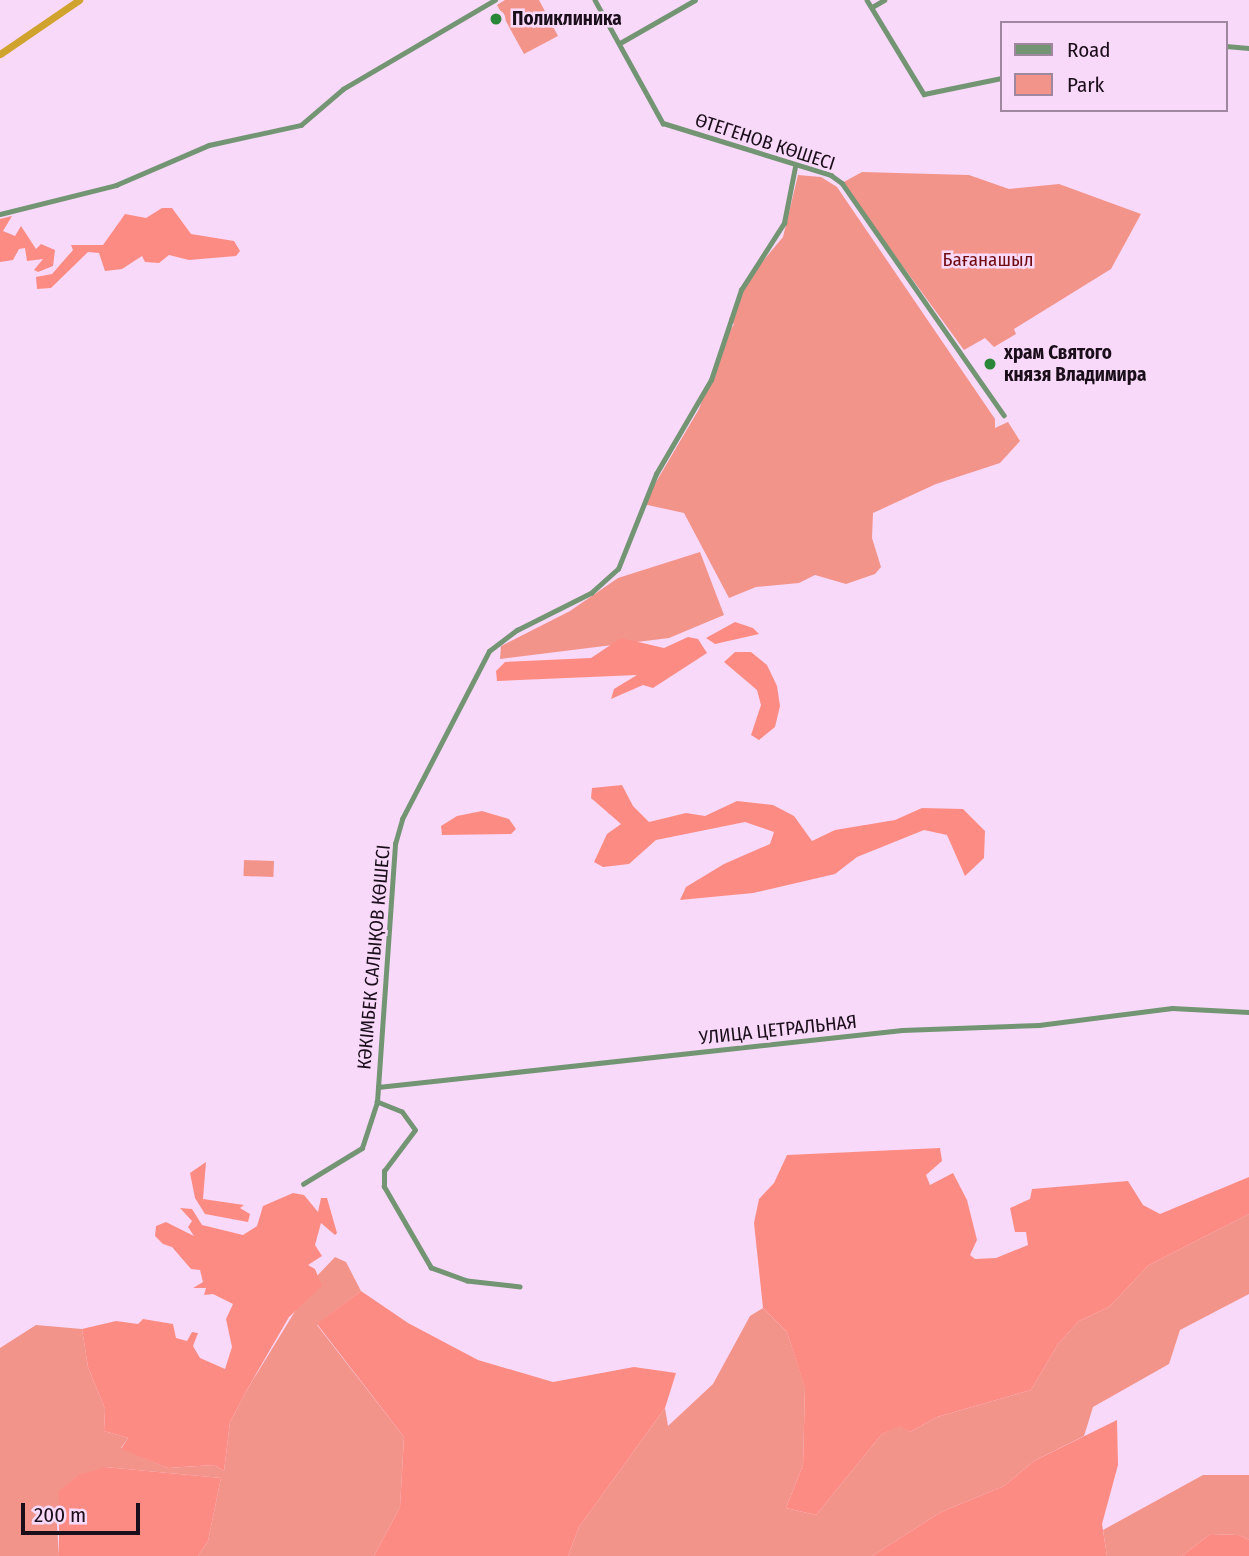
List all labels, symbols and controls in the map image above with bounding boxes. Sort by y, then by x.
place label: Поликлиника [512,8,622,30]
marker: Поликлиника [486,9,506,29]
legend [1000,21,1228,112]
text: Road [1067,37,1111,63]
text: Park [1067,72,1104,98]
street label: ӨТЕГЕНОВ КӨШЕСІ [692,109,838,175]
park label: Бағанашыл [943,249,1033,271]
place label: храм Святого князя Владимира [1004,342,1146,386]
marker: храм Святого князя Владимира [982,356,998,372]
street label: КӘКІМБЕК САЛЫҚОВ КӨШЕСІ [353,844,395,1070]
street label: УЛИЦА ЦЕТРАЛЬНАЯ [698,1010,858,1050]
scale bar [24,1490,144,1534]
text: 200 m [34,1502,86,1528]

